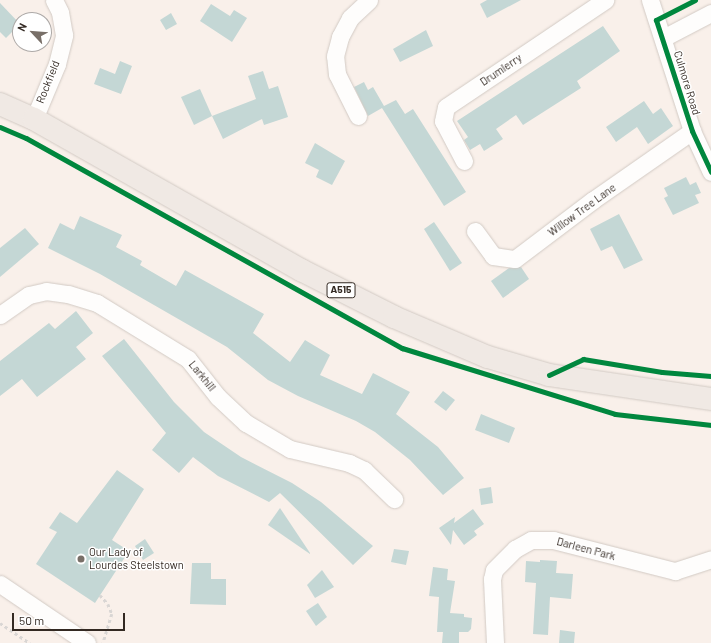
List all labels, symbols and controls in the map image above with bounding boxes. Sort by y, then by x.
north arrow [12,12,52,52]
text: N [14,21,29,33]
street label: Culmore Road [671,49,703,117]
street label: Drumlerry [478,51,524,89]
street label: Rockfield [33,59,63,105]
street label: Willow Tree Lane [546,181,618,239]
road number: A515 [326,282,356,298]
street label: Larkhill [186,358,218,394]
street label: Darleen Park [555,535,617,563]
place label: Our Lady of Lourdes Steelstown [89,546,184,572]
marker: Our Lady of Lourdes Steelstown [76,554,86,564]
scale bar [14,605,127,631]
text: 50 m [19,613,44,627]

